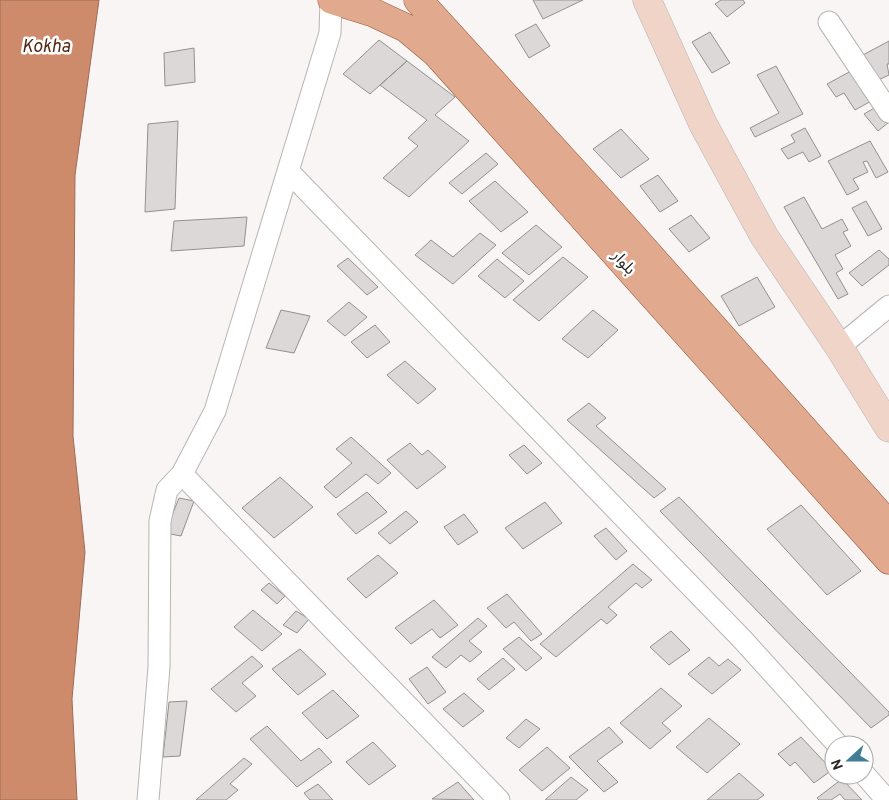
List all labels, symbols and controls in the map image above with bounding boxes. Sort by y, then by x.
water label: Kokha [22,36,71,59]
street label: بلوار [606,246,639,279]
north arrow [824,735,874,785]
text: N [829,756,848,772]

